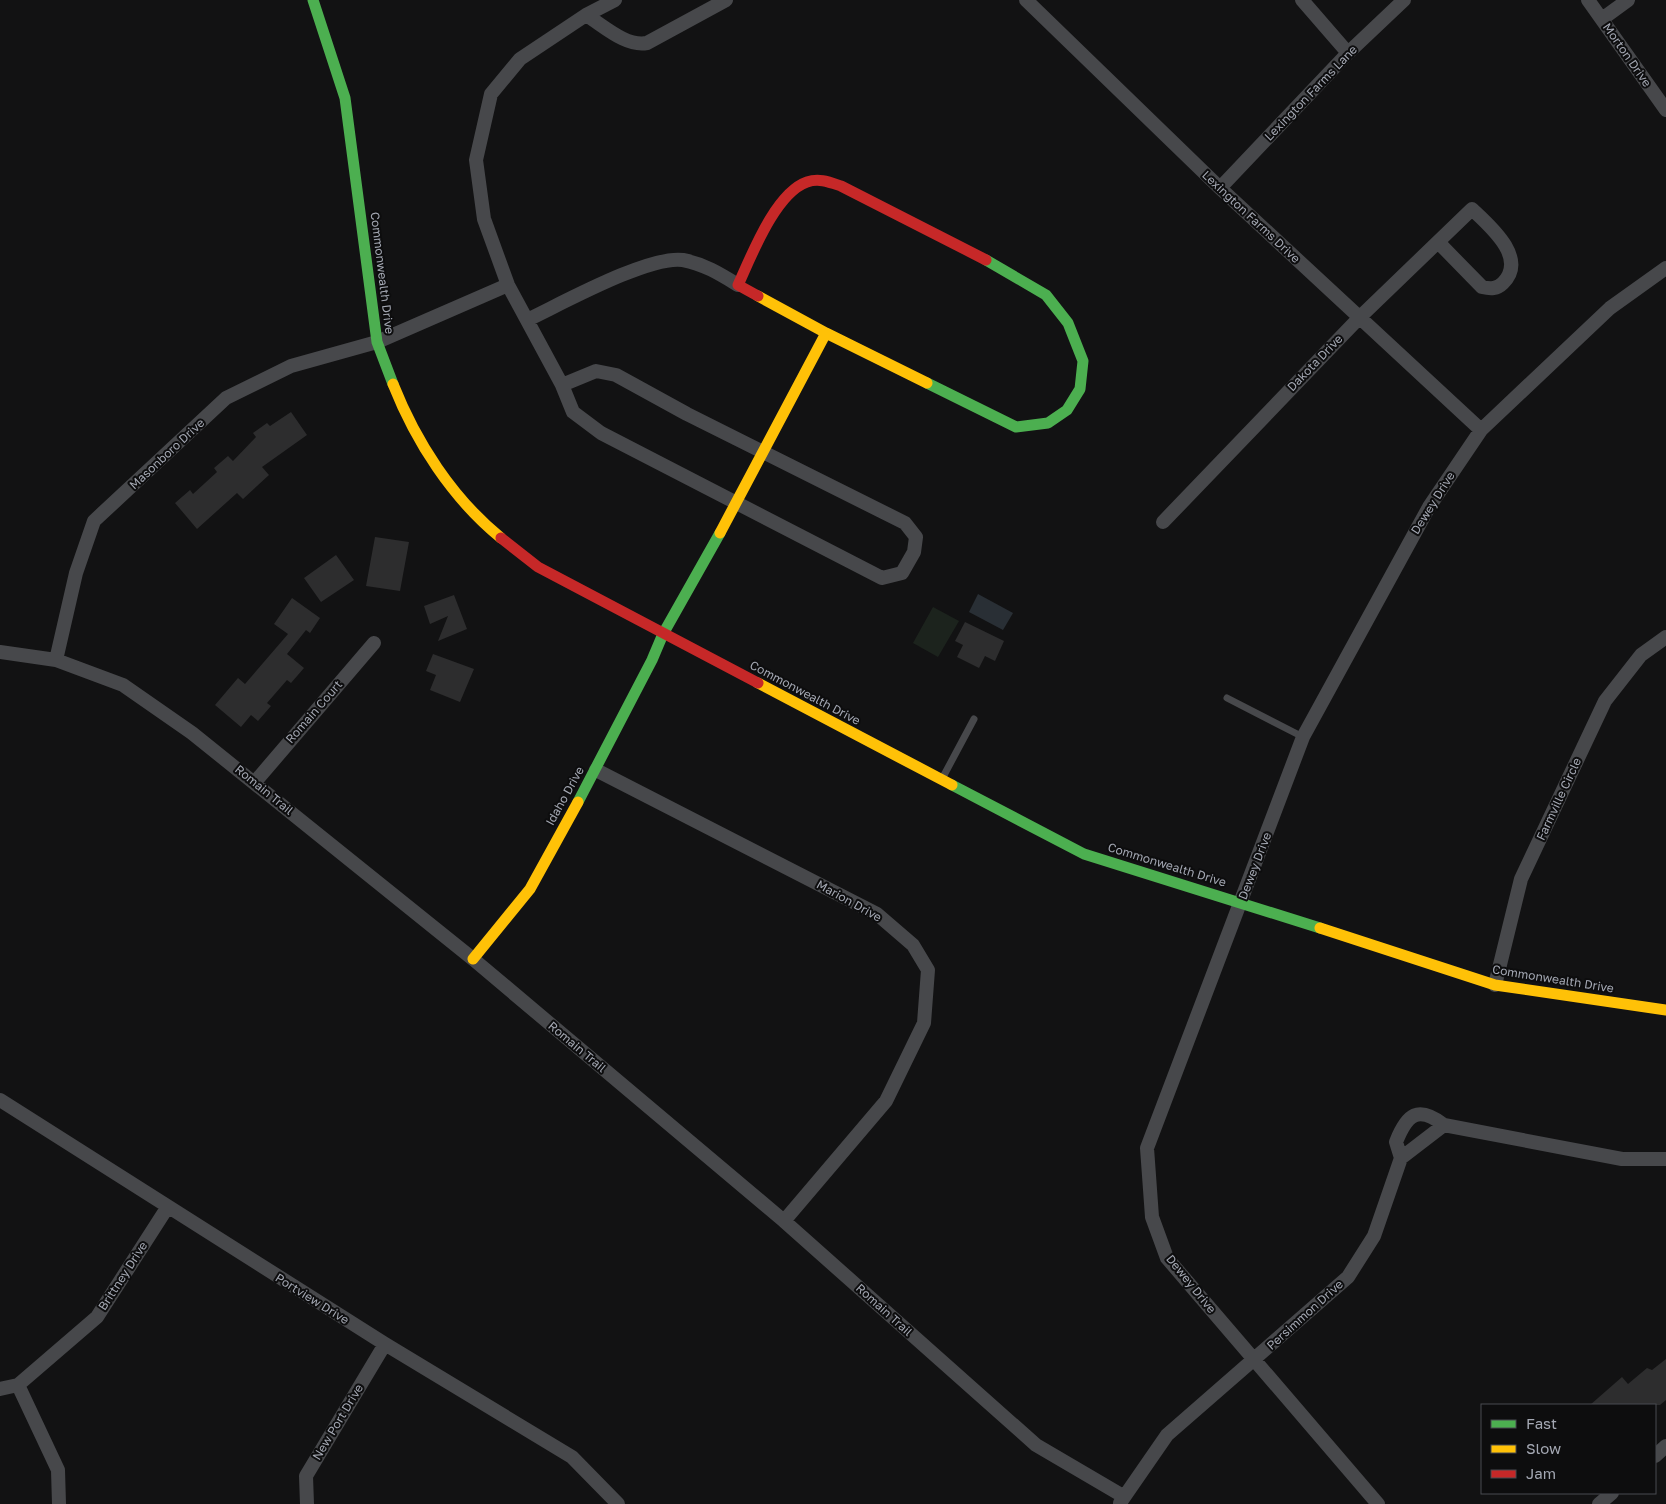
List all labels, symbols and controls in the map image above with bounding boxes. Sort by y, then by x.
street label: Morton Drive [1600,20,1655,90]
street label: Lexington Farms Lane [1261,42,1360,143]
street label: Lexington Farms Drive [1199,167,1303,266]
street label: Commonwealth Drive [368,211,397,335]
street label: Dakota Drive [1284,331,1345,394]
street label: Masonboro Drive [126,415,207,492]
street label: Dewey Drive [1407,469,1458,537]
street label: Commonwealth Drive [747,657,863,728]
street label: Romain Court [282,677,345,746]
street label: Farmville Circle [1533,755,1584,842]
street label: Romain Trail [232,761,297,818]
street label: Idaho Drive [542,764,587,828]
street label: Dewey Drive [1235,830,1274,902]
street label: Commonwealth Drive [1106,839,1228,890]
street label: Marion Drive [814,876,885,925]
street label: Commonwealth Drive [1491,961,1615,996]
street label: Romain Trail [545,1018,609,1075]
street label: Brittney Drive [95,1238,150,1313]
street label: Dewey Drive [1163,1251,1220,1316]
street label: Portview Drive [273,1270,352,1327]
street label: Persimmon Drive [1263,1276,1346,1353]
street label: Romain Trail [853,1280,916,1339]
street label: New Port Drive [309,1381,366,1462]
legend [1481,1404,1656,1494]
text: Fast [1526,1414,1557,1432]
text: Slow [1526,1439,1561,1457]
text: Jam [1526,1464,1556,1482]

